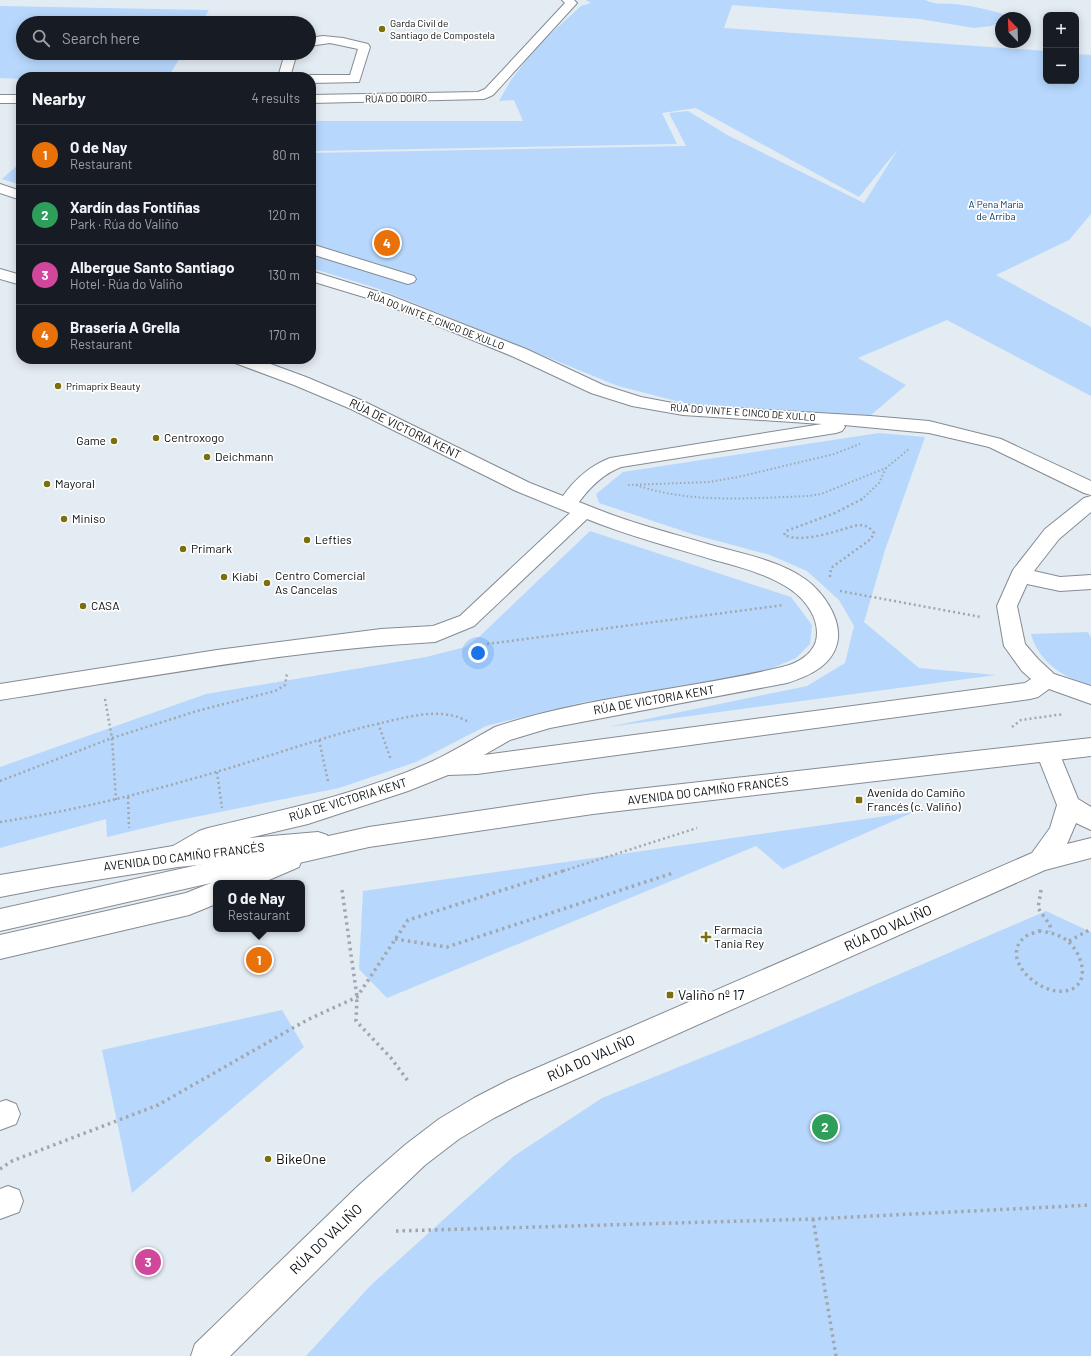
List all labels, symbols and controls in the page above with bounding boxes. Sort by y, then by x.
north arrow [995,12,1031,48]
map controls [1043,12,1079,84]
button: + [1043,12,1079,48]
search box [16,16,316,60]
place label: Garda Civil de Santiago de Compostela [390,17,495,41]
marker: Garda Civil de Santiago de Compostela [377,24,387,34]
icon: search [30,27,52,49]
text: Search here [62,29,140,47]
button: − [1043,48,1079,84]
text: Nearby [32,88,86,108]
text: 4 results [252,90,300,106]
street label: RÚA DO DOIRO [365,91,427,105]
text: O de Nay [70,138,127,156]
text: 1 [43,147,47,163]
text: 80 m [273,147,300,163]
text: Restaurant [70,156,132,172]
text: Xardín das Fontiñas [70,198,200,216]
park label: A Pena María de Arriba [969,198,1023,222]
text: 2 [41,207,49,223]
text: 120 m [268,207,300,223]
text: Park · Rúa do Valiño [70,216,179,232]
pin: 4 [374,228,400,258]
text: Albergue Santo Santiago [70,258,235,276]
text: 3 [41,267,49,283]
text: 130 m [268,267,300,283]
text: Hotel · Rúa do Valiño [70,276,183,292]
street label: RÚA DO VINTE E CINCO DE XULLO [366,288,506,352]
text: Brasería A Grella [70,318,180,336]
text: 4 [41,327,49,343]
text: 170 m [269,327,300,343]
text: Restaurant [70,336,132,352]
place label: Primaprix Beauty [66,380,141,392]
marker: Primaprix Beauty [53,381,63,391]
street label: RÚA DE VICTORIA KENT [347,395,464,461]
street label: RÚA DO VINTE E CINCO DE XULLO [670,401,816,423]
place label: Centroxogo [164,430,224,444]
place label: Game [76,433,106,447]
marker: Centroxogo [151,433,161,443]
marker: Game [109,436,119,446]
place label: Deichmann [215,449,274,463]
marker: Deichmann [202,452,212,462]
place label: Mayoral [55,476,95,490]
marker: Mayoral [42,479,52,489]
place label: Miniso [72,511,105,525]
marker: Miniso [59,514,69,524]
place label: Lefties [315,532,352,546]
marker: Lefties [302,535,312,545]
place label: Primark [191,541,232,555]
marker: Primark [178,544,188,554]
place label: Centro Comercial As Cancelas [275,568,365,596]
place label: Kiabi [232,569,258,583]
marker: Kiabi [219,572,229,582]
marker: Centro Comercial As Cancelas [262,578,272,588]
place label: CASA [91,598,119,612]
marker: CASA [78,601,88,611]
your location [468,643,488,663]
street label: RÚA DE VICTORIA KENT [592,681,716,717]
street label: AVENIDA DO CAMIÑO FRANCÉS [627,773,789,807]
street label: RÚA DE VICTORIA KENT [287,774,408,824]
place label: Avenida do Camiño Francés (c. Valiño) [867,785,965,813]
marker: Avenida do Camiño Francés (c. Valiño) [854,795,864,805]
street label: AVENIDA DO CAMIÑO FRANCÉS [103,839,265,873]
popup [213,880,305,932]
text: O de Nay [228,889,285,907]
street label: RÚA DO VALIÑO [841,901,934,954]
text: Restaurant [228,907,290,923]
place label: Farmacia Tania Rey [714,922,764,950]
marker: Farmacia Tania Rey [701,932,711,942]
pin: 1 [246,945,272,975]
place label: Valiño nº 17 [678,986,745,1003]
marker: Valiño nº 17 [665,990,675,1000]
street label: RÚA DO VALIÑO [544,1031,637,1084]
pin: 2 [812,1112,838,1142]
place label: BikeOne [276,1150,326,1167]
marker: BikeOne [263,1154,273,1164]
street label: RÚA DO VALIÑO [286,1200,365,1277]
pin: 3 [135,1247,161,1277]

